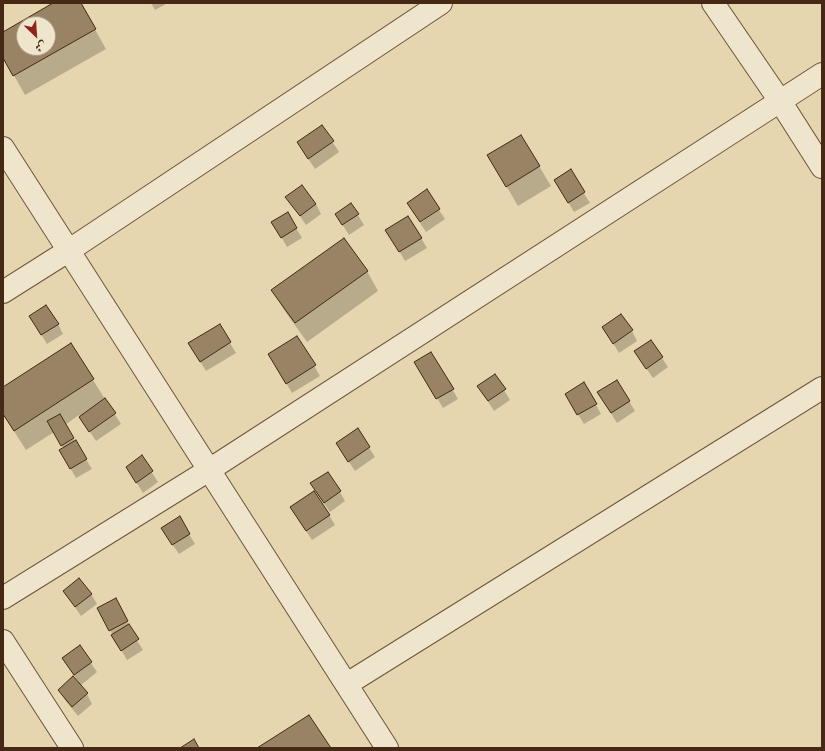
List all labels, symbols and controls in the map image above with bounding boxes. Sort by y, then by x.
north arrow [16,16,56,56]
text: ش [33,37,49,55]

